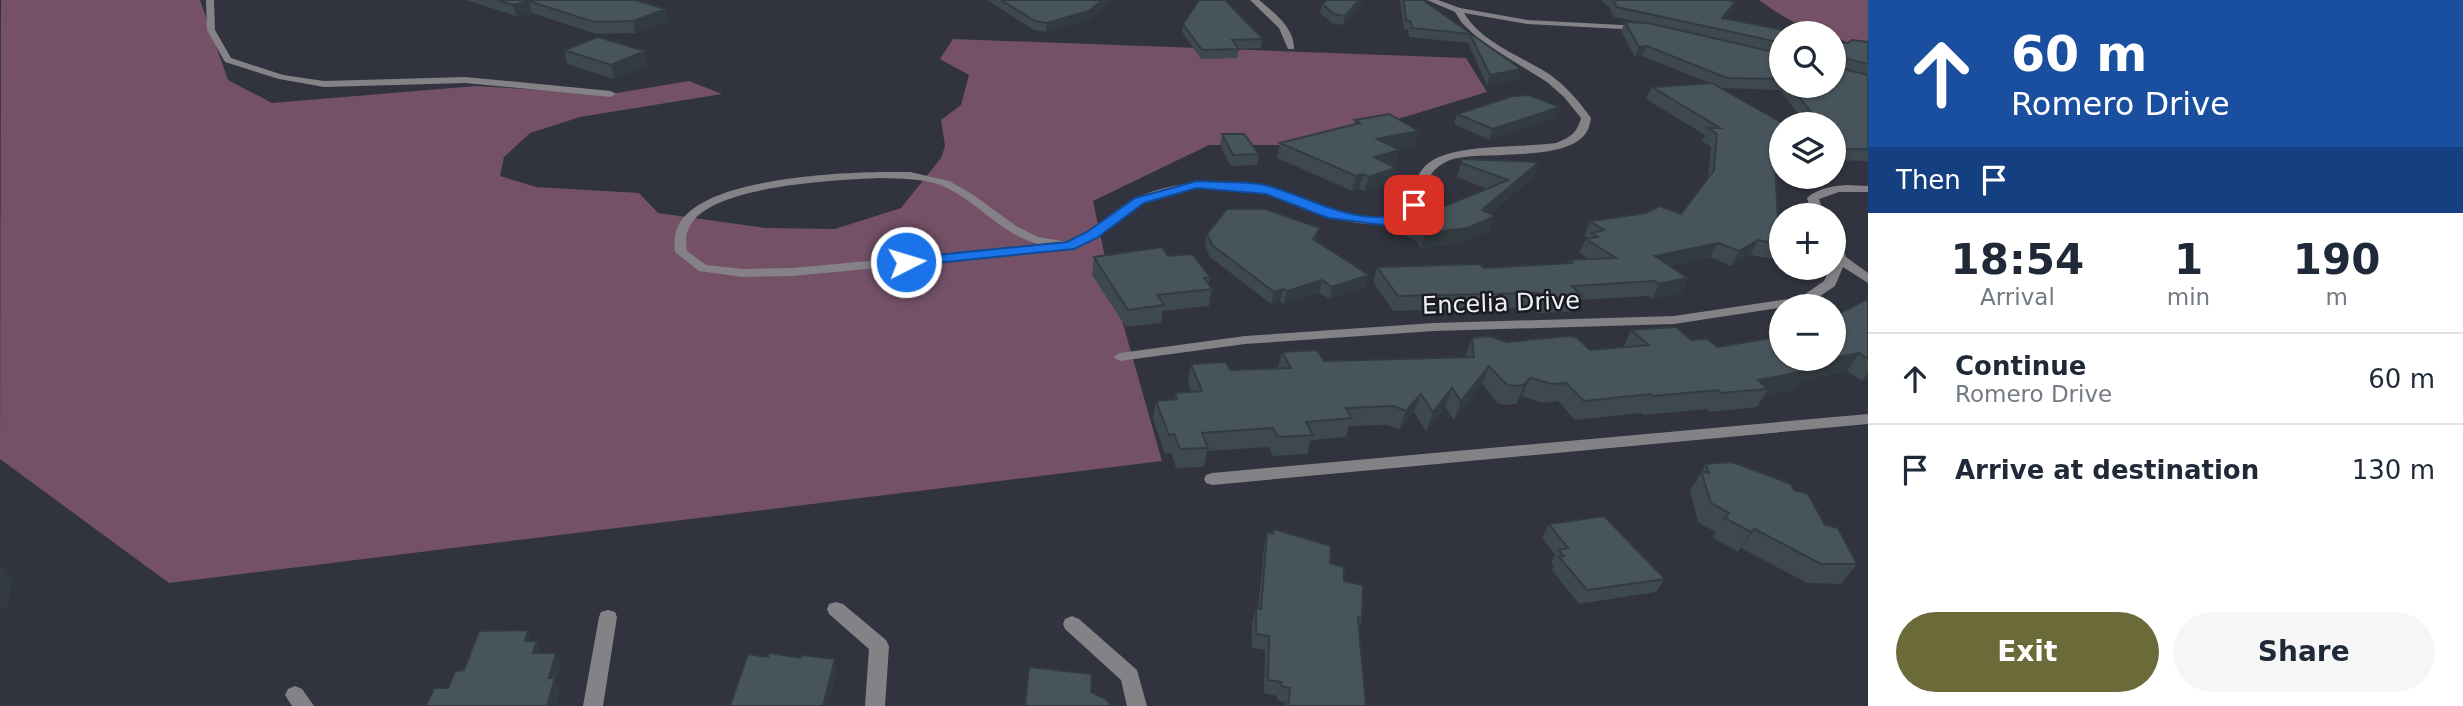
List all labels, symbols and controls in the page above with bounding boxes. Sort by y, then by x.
map controls [1769,21,1846,371]
button: search [1769,21,1846,98]
text: 60 m [2011,26,2147,83]
icon: ahead [1896,28,1987,119]
text: Romero Drive [2011,85,2230,123]
button: layers [1769,112,1846,189]
icon: arrive [1975,161,2013,199]
text: Then [1896,165,1961,195]
pin [1384,175,1444,235]
icon: arrive [1395,186,1433,224]
button: + [1769,203,1846,280]
position arrow [869,225,943,299]
text: 18:54 [1951,235,2084,284]
text: 1 [2174,235,2203,284]
text: 190 [2293,235,2380,284]
text: Arrival [1980,284,2055,310]
text: min [2167,284,2210,310]
text: m [2325,284,2348,310]
street label: Encelia Drive [1422,286,1580,320]
button: − [1769,294,1846,371]
text: Continue [1955,351,2086,381]
icon: ahead [1896,360,1934,398]
text: 60 m [2368,364,2435,394]
text: Romero Drive [1955,381,2112,407]
icon: arrive [1896,451,1934,489]
text: Arrive at destination [1955,455,2259,485]
text: 130 m [2352,455,2435,485]
button: Exit [1896,612,2159,692]
button: Share [2173,612,2435,692]

